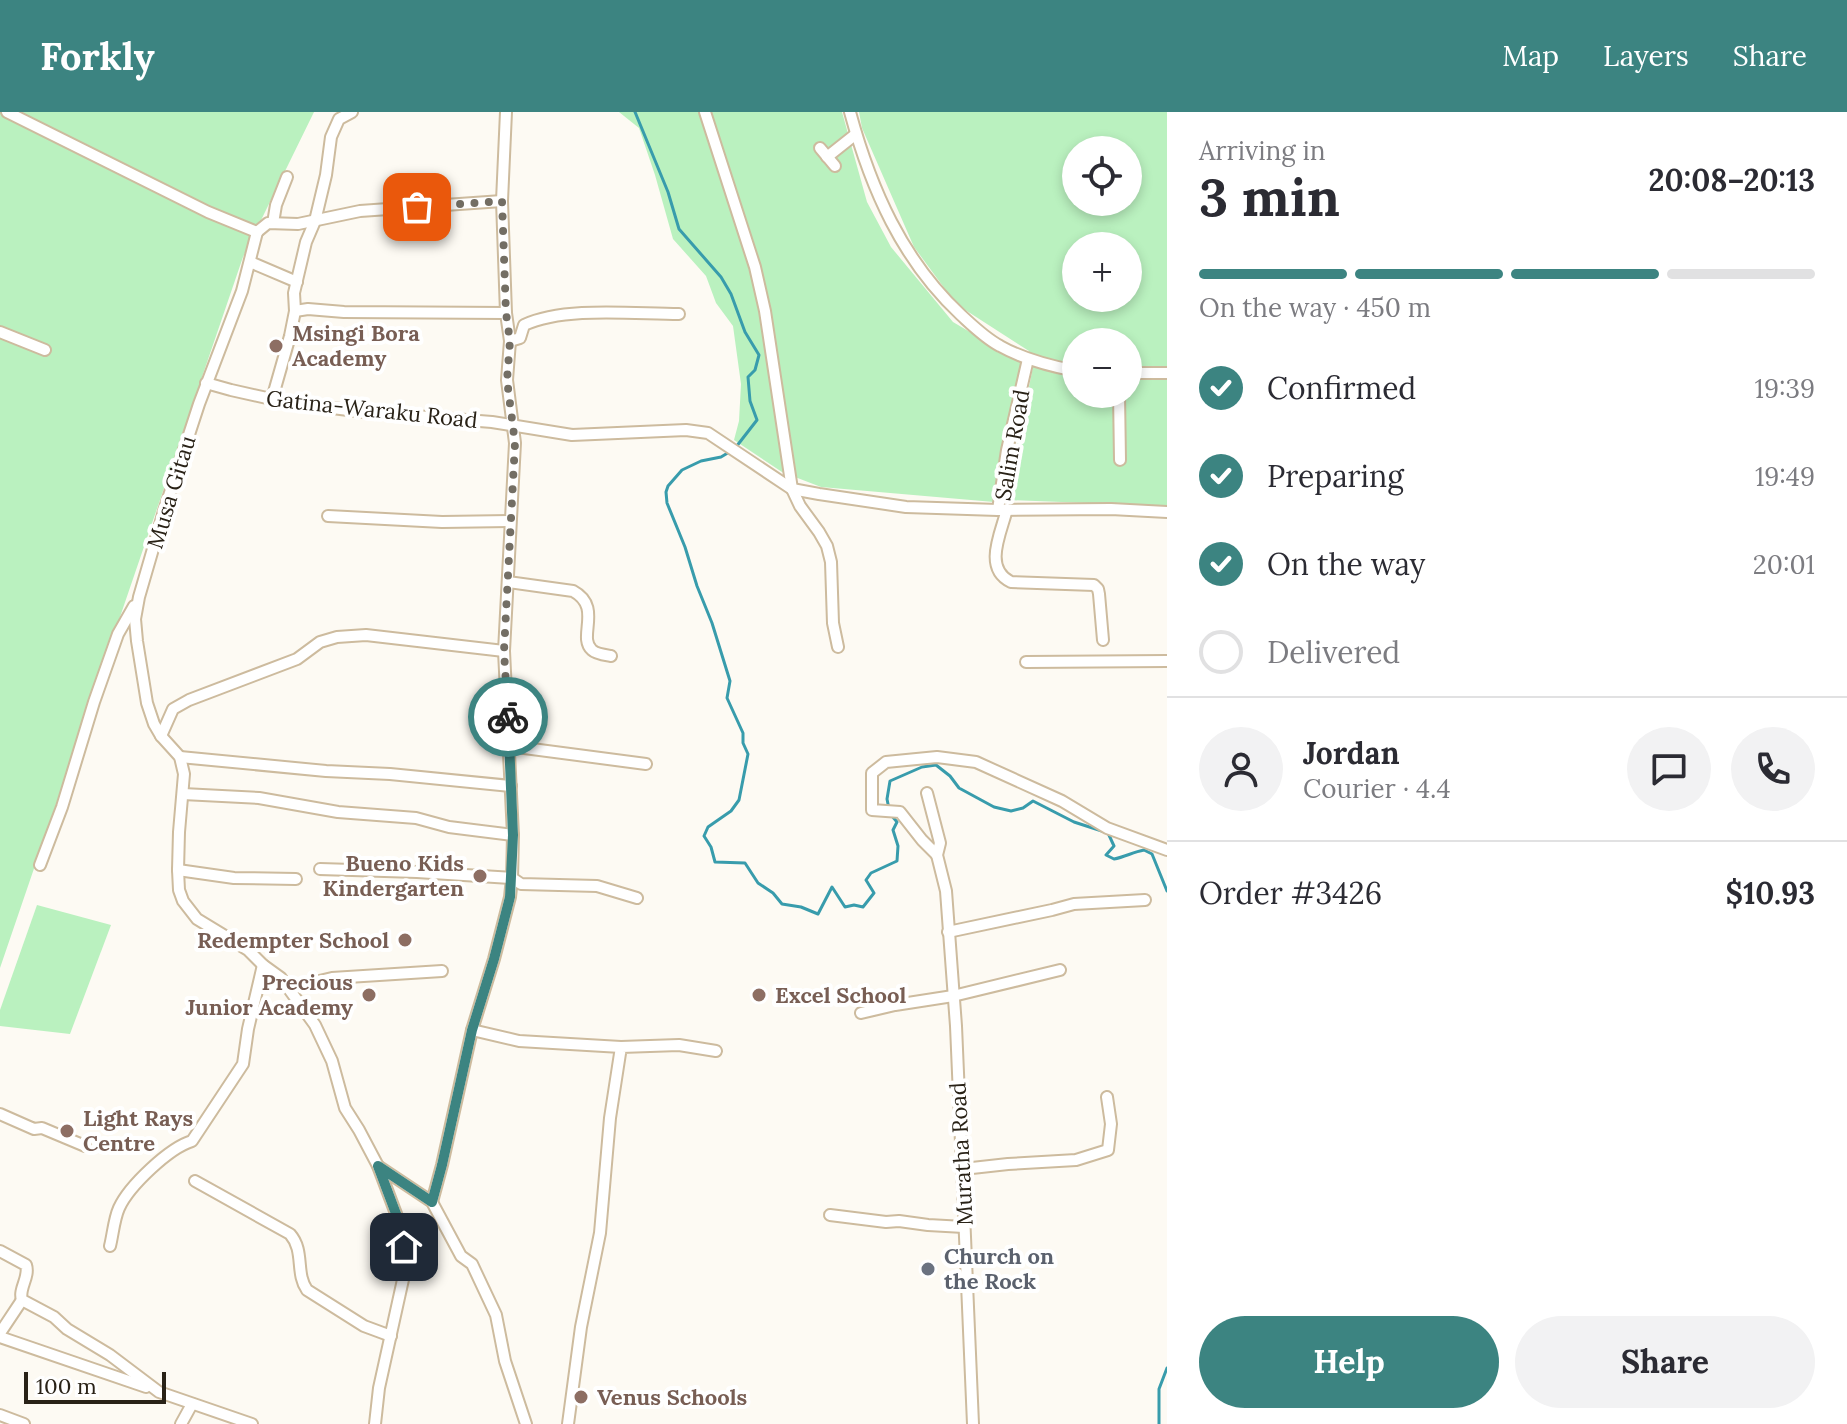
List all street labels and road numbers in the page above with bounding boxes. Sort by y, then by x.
street label: Gatina-Waraku Road [265,384,479,434]
street label: Salim Road [988,387,1036,503]
street label: Musa Gitau [141,432,201,552]
street label: Muratha Road [943,1081,979,1227]

